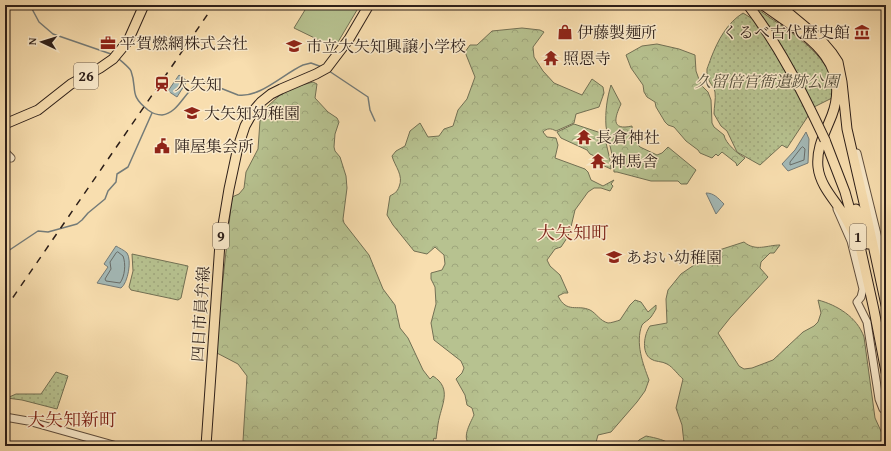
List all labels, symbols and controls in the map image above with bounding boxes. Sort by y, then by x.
place label: 伊藤製麺所 [577,20,657,44]
place label: くるべ古代歴史館 [722,20,850,44]
north arrow [22,22,62,62]
shop icon: 伊藤製麺所 [556,23,574,41]
museum icon: くるべ古代歴史館 [853,23,871,41]
place label: 平賀燃網株式会社 [120,31,248,55]
office icon: 平賀燃網株式会社 [99,34,117,52]
place label: 市立大矢知興譲小学校 [306,34,466,58]
text: N [24,36,40,46]
school or university icon: 市立大矢知興譲小学校 [285,37,303,55]
place label: 照恩寺 [563,46,611,70]
temple icon: 照恩寺 [542,49,560,67]
road number: 26 [74,63,98,89]
park label: 久留倍官衙遺跡公園 [695,69,842,93]
place label: 大矢知 [174,72,222,96]
station icon: 大矢知 [153,75,171,93]
place label: 大矢知幼稚園 [204,101,300,125]
school or university icon: 大矢知幼稚園 [183,104,201,122]
place label: 長倉神社 [596,125,660,149]
temple icon: 長倉神社 [575,128,593,146]
place label: 陣屋集会所 [174,134,254,158]
public building icon: 陣屋集会所 [153,137,171,155]
place label: 神馬舎 [610,149,658,173]
temple icon: 神馬舎 [589,152,607,170]
district label: 大矢知町 [537,219,609,246]
road number: 9 [213,223,229,249]
road number: 1 [850,224,866,250]
place label: あおい幼稚園 [626,245,722,269]
school or university icon: あおい幼稚園 [605,248,623,266]
street label: 四日市員弁線 [185,265,215,363]
district label: 大矢知新町 [27,406,117,433]

